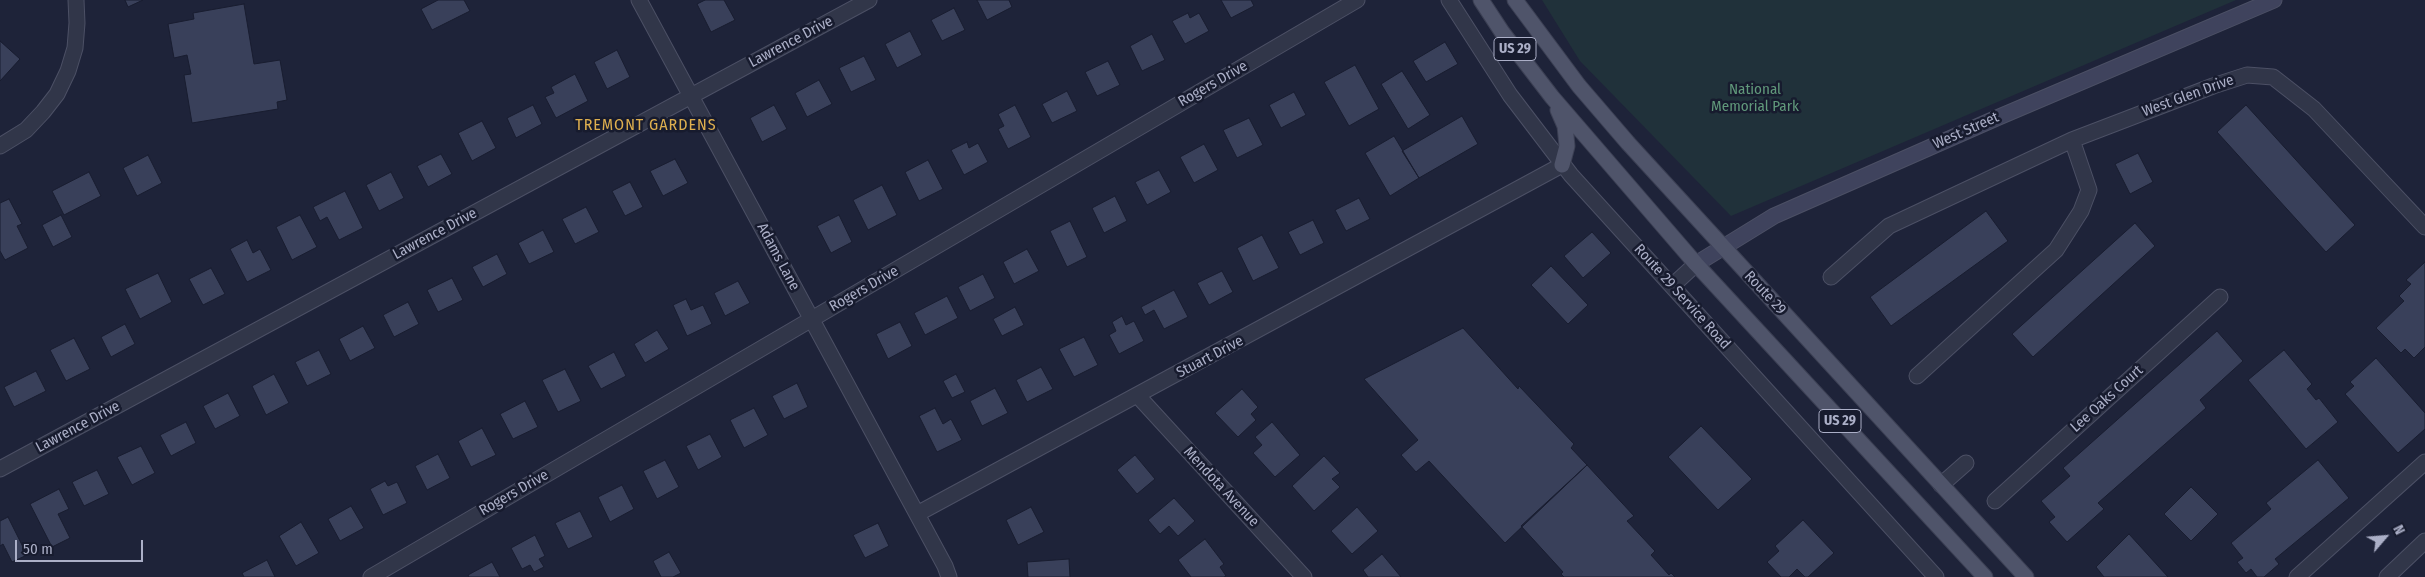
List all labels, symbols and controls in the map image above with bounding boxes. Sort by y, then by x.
street label: Lawrence Drive [746,12,836,72]
road number: US 29 [1494,38,1536,61]
street label: Rogers Drive [1175,57,1251,111]
street label: West Glen Drive [2140,71,2236,121]
park label: National Memorial Park [1711,81,1799,116]
street label: West Street [1930,108,2002,154]
district label: TREMONT GARDENS [573,116,719,136]
street label: Lawrence Drive [390,204,480,264]
street label: Adams Lane [753,220,803,294]
street label: Route 29 Service Road [1630,241,1734,353]
street label: Rogers Drive [826,262,902,316]
street label: Route 29 [1740,267,1790,319]
street label: Stuart Drive [1174,332,1246,382]
street label: Lee Oaks Court [2067,362,2147,436]
street label: Lawrence Drive [33,397,123,457]
road number: US 29 [1819,410,1861,432]
street label: Mendota Avenue [1179,443,1263,531]
street label: Rogers Drive [476,466,552,520]
north arrow [2360,512,2410,562]
text: N [2389,522,2408,538]
scale bar [18,530,145,562]
text: 50 m [23,540,53,558]

